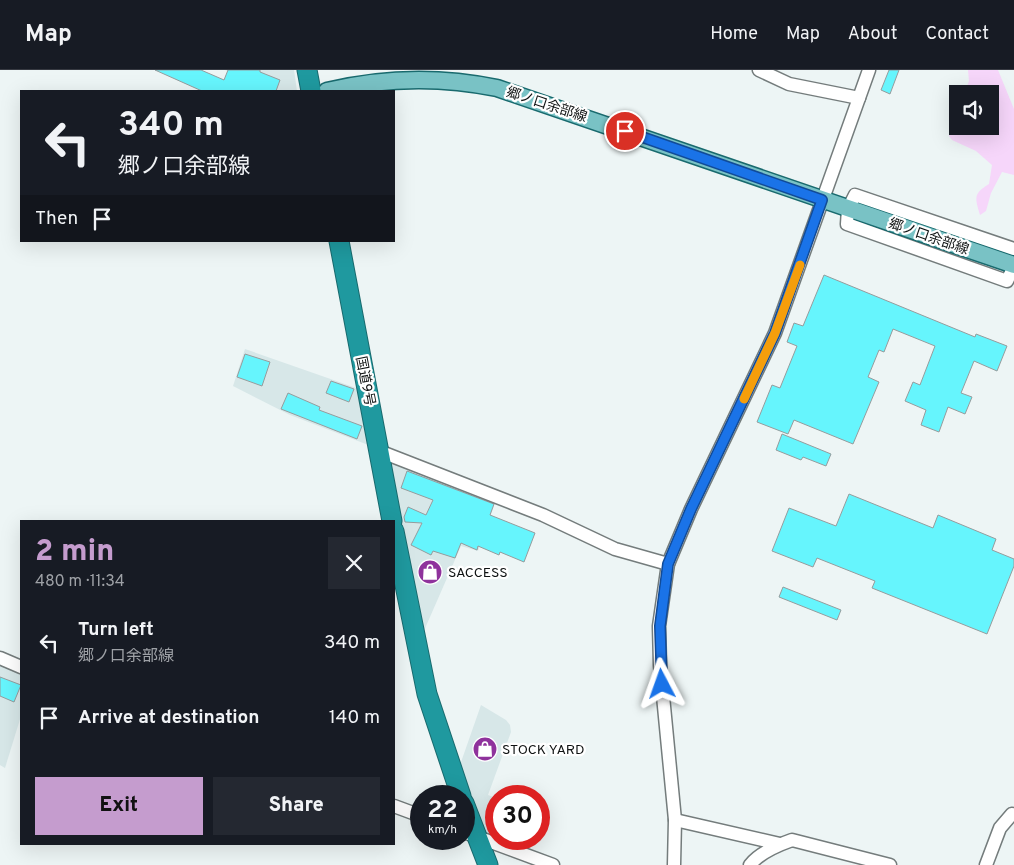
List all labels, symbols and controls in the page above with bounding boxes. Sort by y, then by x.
text: Map [25,20,72,50]
text: Home [710,23,758,46]
text: Map [786,23,820,46]
text: About [848,23,897,46]
text: Contact [925,23,989,46]
street label: 郷ノ口余部線 [504,84,589,126]
map controls [949,85,999,135]
button: sound [949,85,999,135]
text: 340 m [118,104,224,148]
icon: left [35,110,100,175]
pin [604,110,646,152]
icon: arrive [611,117,639,145]
text: 郷ノ口余部線 [118,154,250,181]
icon: arrive [88,205,116,233]
text: Then [35,207,78,231]
street label: 郷ノ口余部線 [886,216,971,259]
street label: 国道9号 [351,355,378,408]
text: 2 min [35,534,114,571]
button: close [328,537,380,589]
shop icon: SACCESS [417,559,443,585]
place label: SACCESS [448,565,508,582]
text: 480 m · 11:34 [35,572,125,592]
text: Turn left [78,618,154,642]
icon: left [35,629,63,657]
text: 340 m [324,631,380,655]
text: 郷ノ口余部線 [78,647,174,667]
position arrow [635,657,687,709]
icon: arrive [35,704,63,732]
text: Arrive at destination [78,706,259,730]
text: 140 m [329,706,380,730]
shop icon: STOCK YARD [472,736,498,762]
place label: STOCK YARD [502,742,585,759]
button: Exit [35,777,203,835]
button: Share [213,777,380,835]
speed limit sign: 30 [485,785,550,850]
text: 22 [427,795,458,827]
text: km/h [428,822,457,838]

